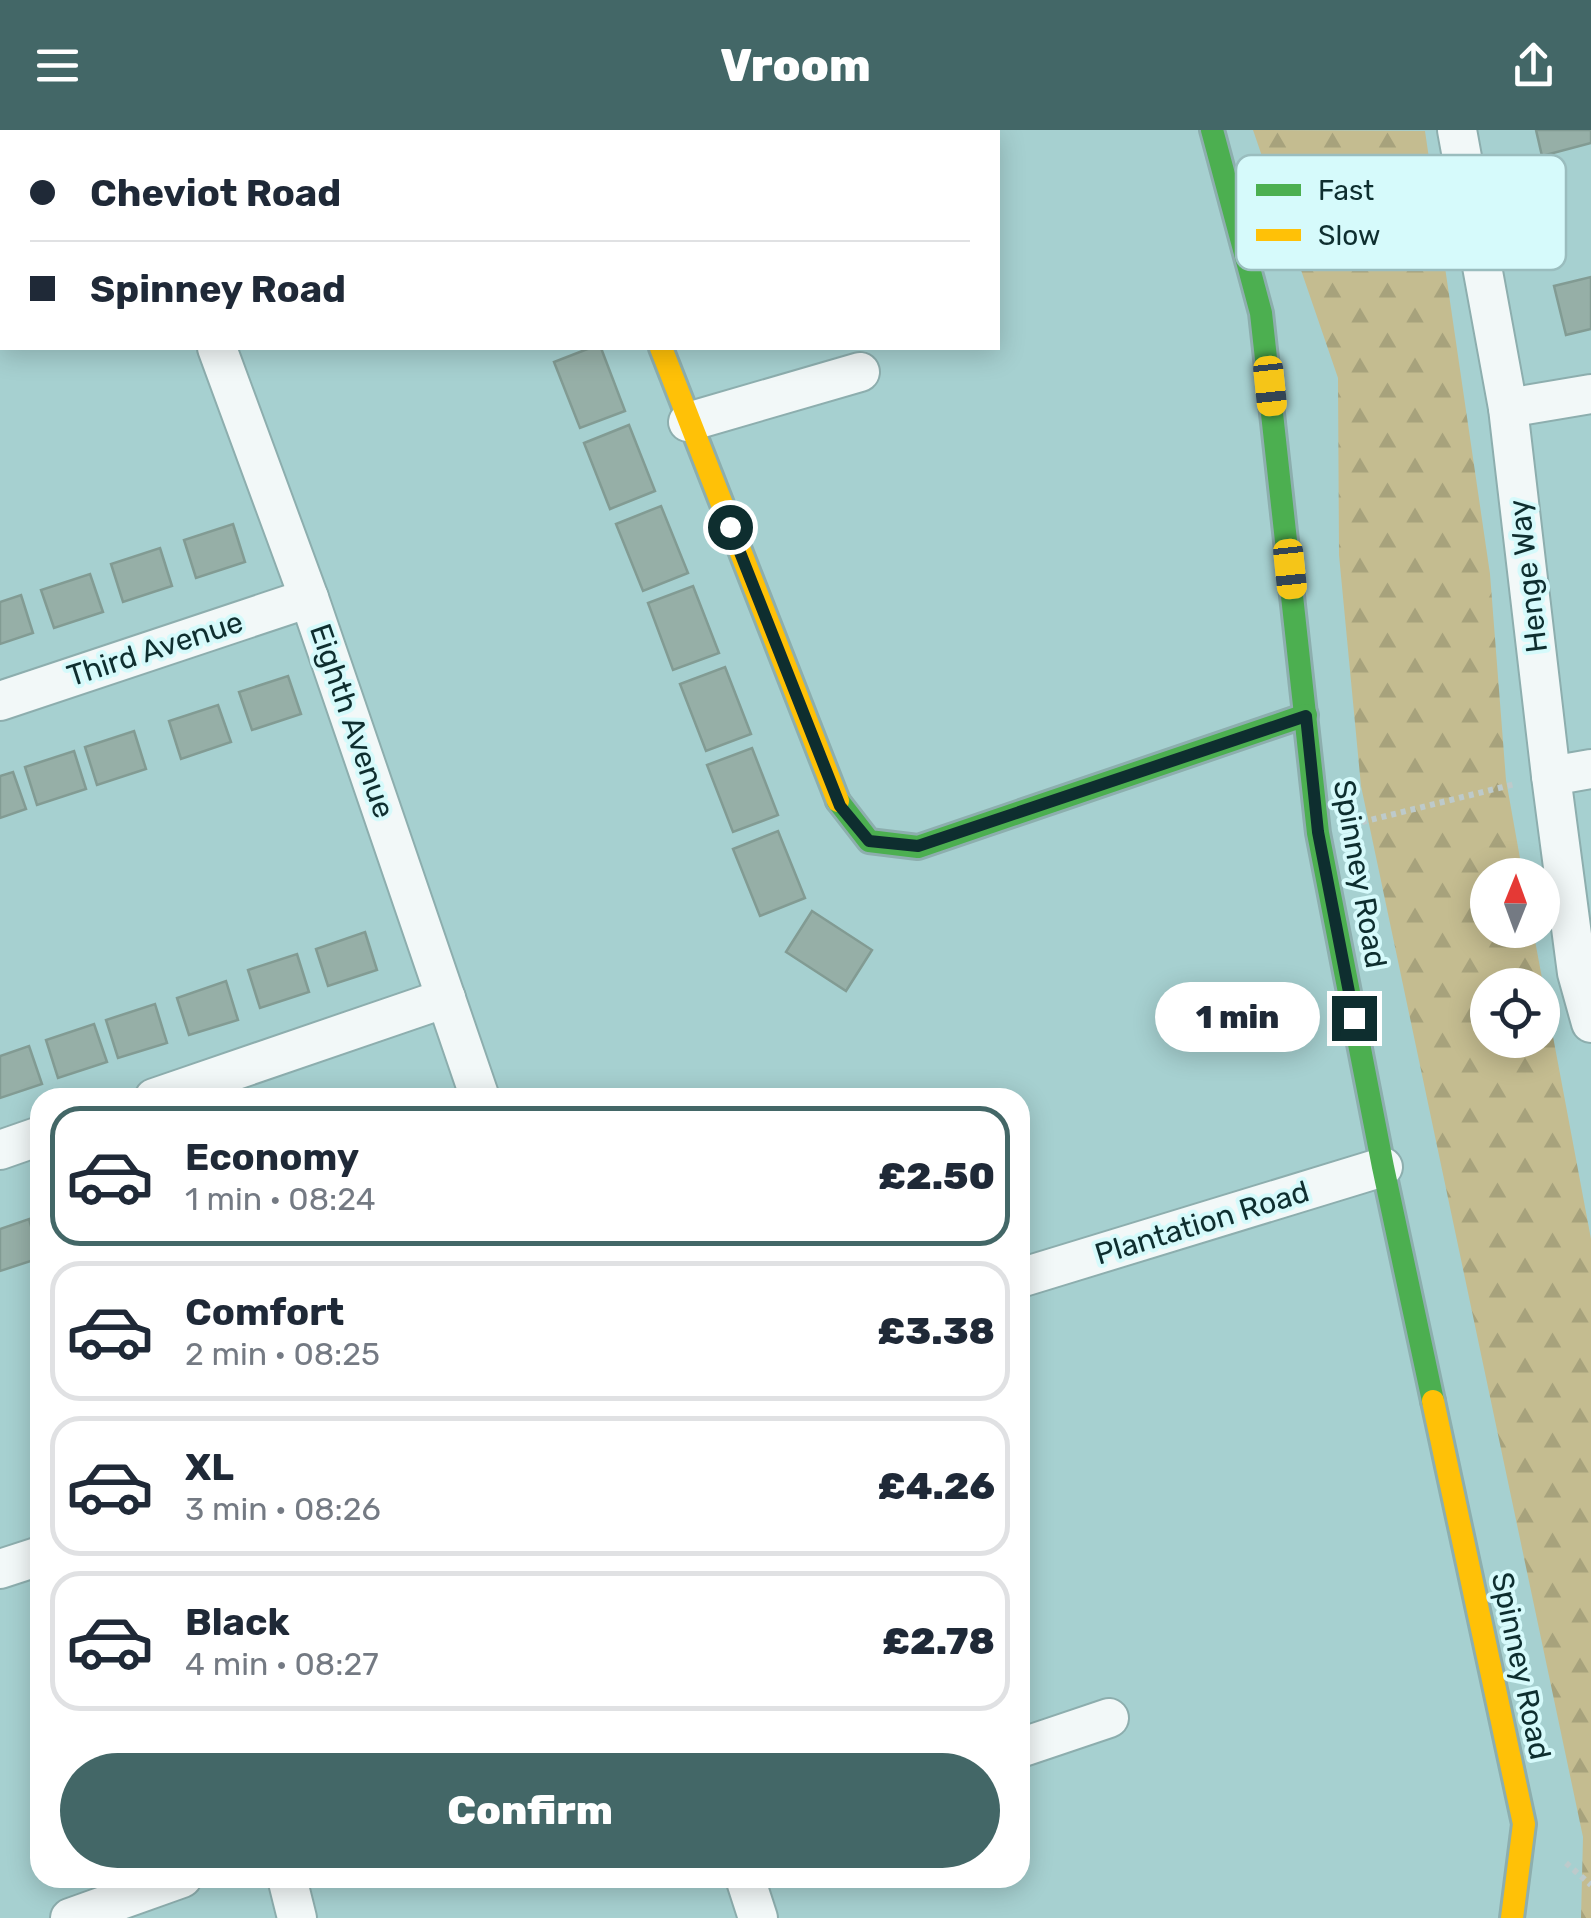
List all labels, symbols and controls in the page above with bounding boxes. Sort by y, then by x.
icon: menu [30,38,85,93]
icon: share [1506,38,1561,93]
text: Vroom [720,39,871,92]
legend [1236,155,1566,270]
text: Cheviot Road [90,170,341,216]
text: Fast [1318,174,1374,207]
text: Slow [1318,219,1380,252]
text: Spinney Road [90,266,346,312]
car [1252,355,1288,417]
street label: Henge Way [1501,497,1555,655]
route start [708,505,753,550]
car [1272,538,1308,600]
street label: Third Avenue [62,604,248,694]
street label: Eighth Avenue [302,619,402,823]
street label: Spinney Road [1326,777,1394,971]
north arrow [1470,858,1560,948]
map controls [1470,858,1560,1058]
button: locate [1470,968,1560,1058]
callout: 1 min [1154,983,1319,1053]
route end [1332,996,1377,1041]
text: 1 min [1196,998,1279,1036]
icon: car [65,1131,155,1221]
text: Economy [185,1134,359,1180]
text: £2.50 [878,1153,995,1199]
street label: Plantation Road [1091,1173,1313,1273]
text: 1 min · 08:24 [185,1180,376,1218]
icon: car [65,1286,155,1376]
text: Comfort [185,1289,344,1335]
text: £3.38 [877,1308,995,1354]
text: 2 min · 08:25 [185,1335,380,1373]
icon: car [65,1441,155,1531]
text: XL [185,1444,234,1490]
text: £4.26 [878,1463,995,1509]
text: 3 min · 08:26 [185,1490,381,1528]
street label: Spinney Road [1484,1569,1558,1763]
icon: car [65,1596,155,1686]
text: Black [185,1599,290,1645]
text: £2.78 [882,1618,995,1664]
text: 4 min · 08:27 [185,1645,379,1683]
button: Confirm [60,1753,1000,1868]

